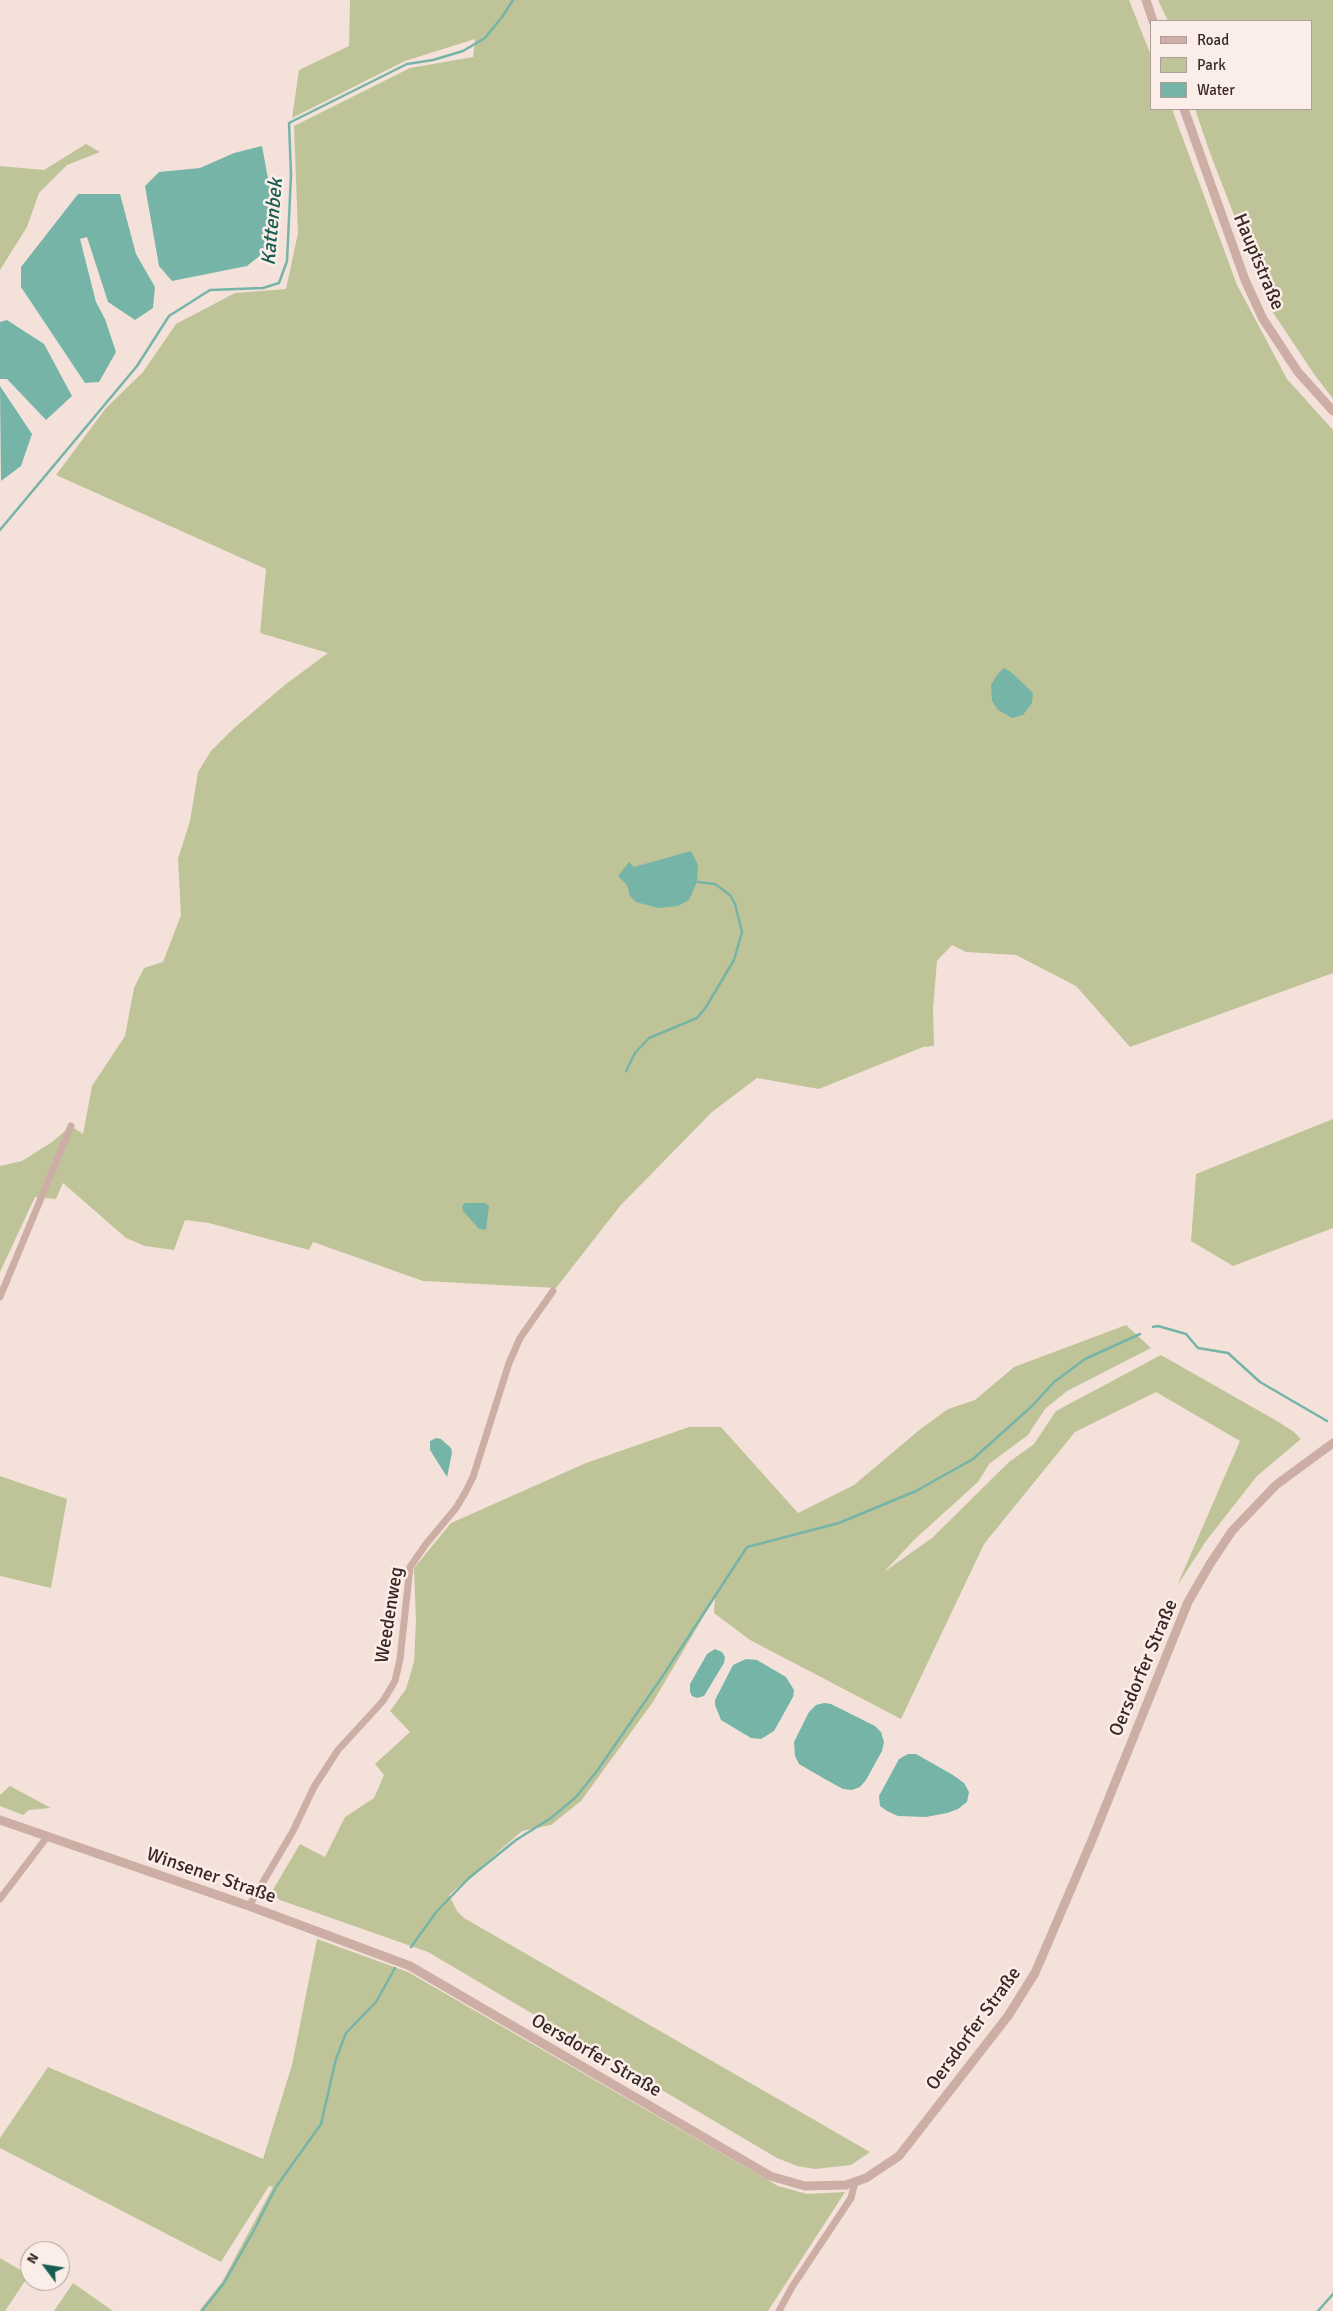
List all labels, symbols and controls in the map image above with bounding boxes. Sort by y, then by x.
legend [1150,20,1313,110]
text: Road [1197,31,1229,49]
text: Park [1197,56,1226,74]
text: Water [1197,81,1235,99]
water label: Kattenbek [257,178,289,266]
street label: Hauptstraße [1227,210,1289,314]
street label: Weedenweg [371,1565,409,1665]
street label: Oersdorfer Straße [1105,1596,1183,1740]
street label: Winsener Straße [143,1843,279,1909]
street label: Oersdorfer Straße [922,1963,1026,2095]
street label: Oersdorfer Straße [527,2009,665,2103]
north arrow [20,2241,70,2291]
text: N [23,2250,42,2267]

